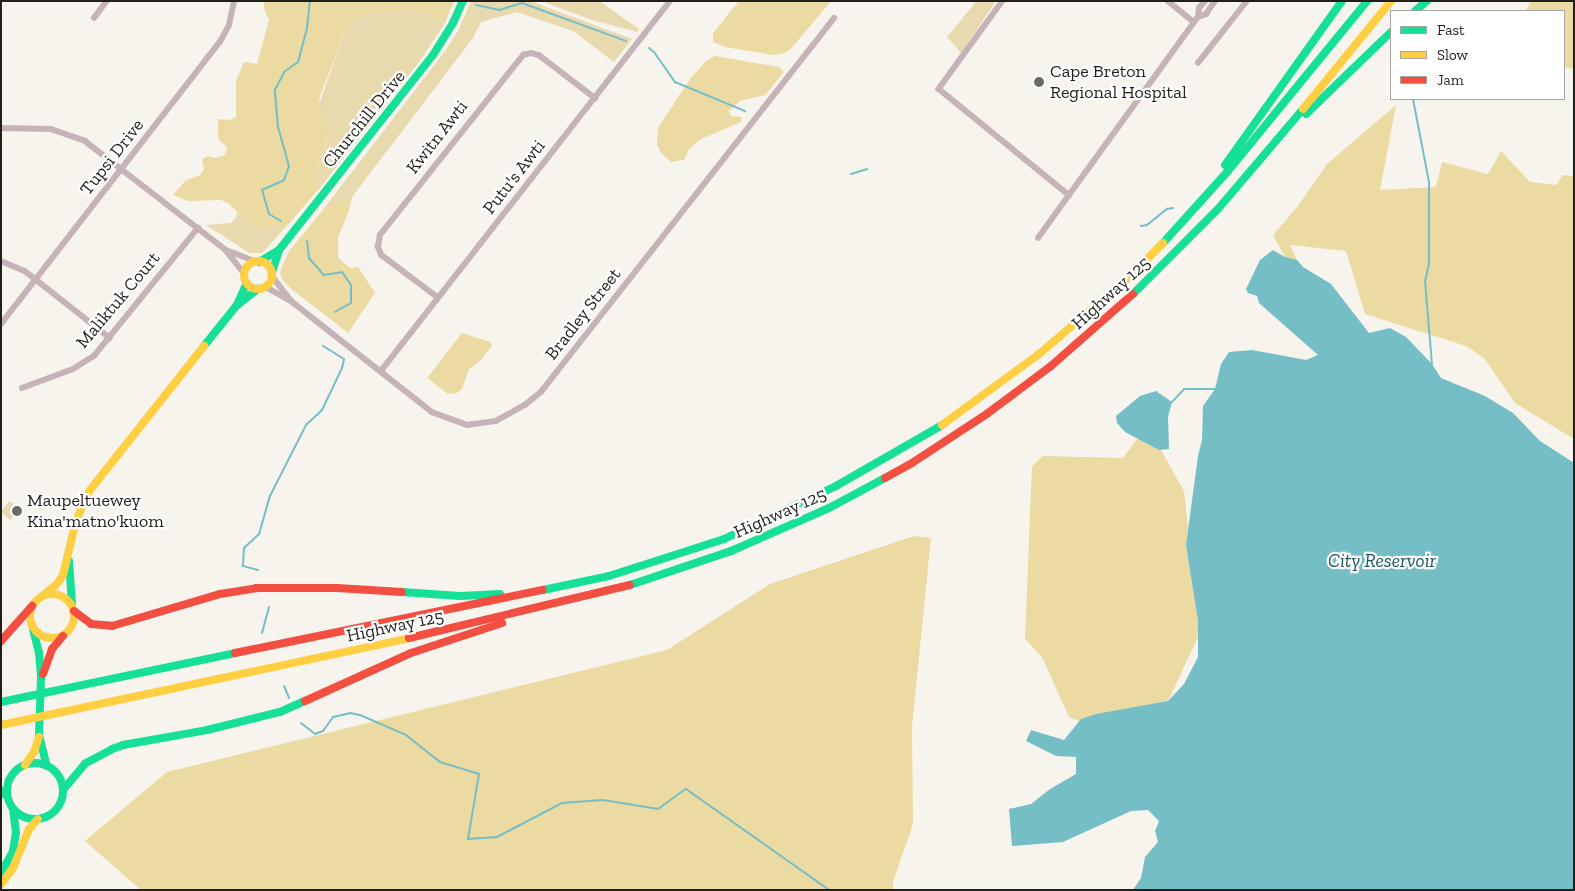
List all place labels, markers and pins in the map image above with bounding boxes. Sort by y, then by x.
place label: Cape Breton Regional Hospital [1050,61,1187,104]
marker: Cape Breton Regional Hospital [1032,75,1046,89]
place label: Maupeltuewey Kina'matno'kuom [27,490,164,532]
marker: Maupeltuewey Kina'matno'kuom [11,505,23,517]

